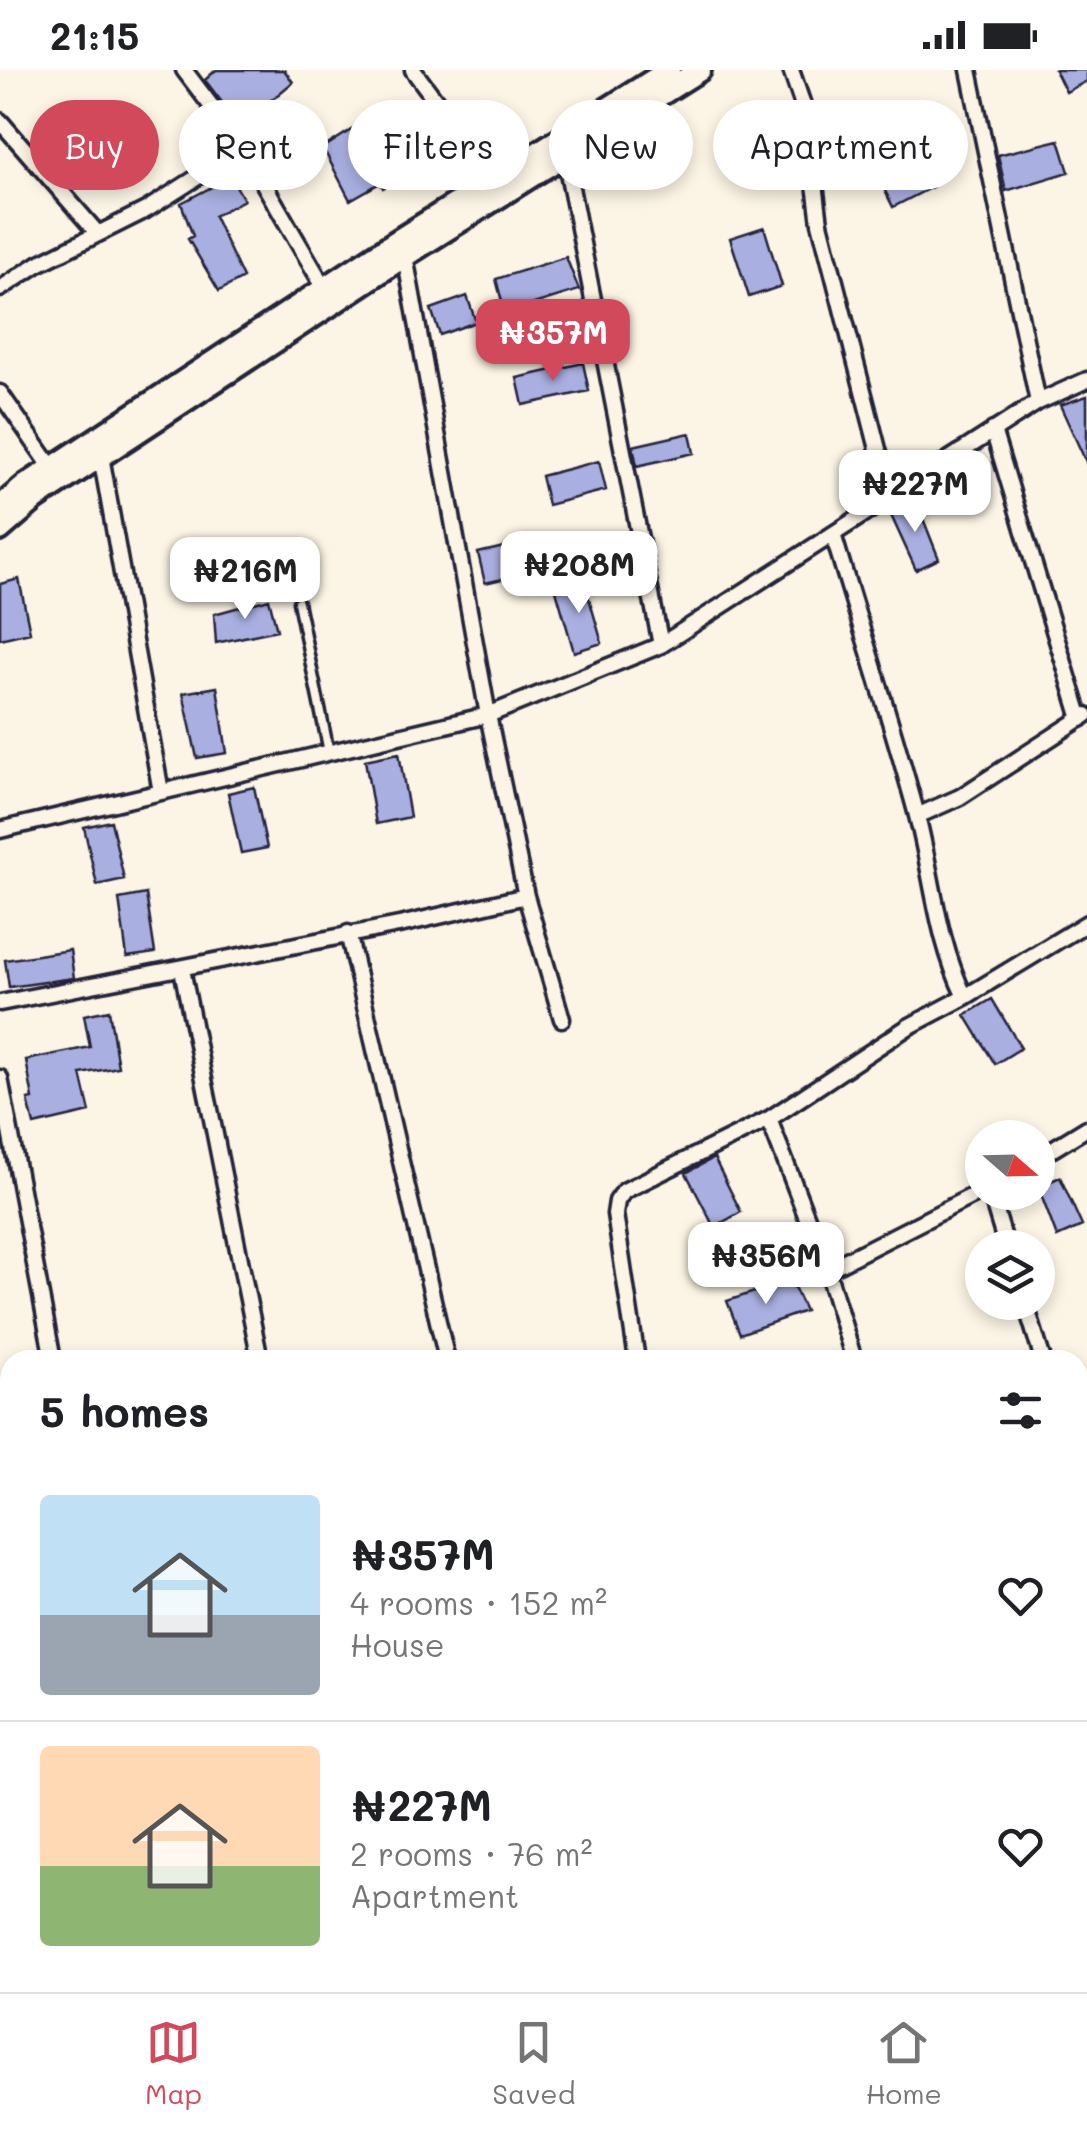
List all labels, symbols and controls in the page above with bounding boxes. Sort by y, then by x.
text: 21:15 [50,10,139,60]
chip: Buy [30,100,159,190]
chip: Rent [179,100,328,190]
chip: Filters [348,100,529,190]
chip: New [549,100,693,190]
chip: Apartment [713,100,968,190]
pin: ₦357M [483,299,623,384]
text: ₦357M [498,310,608,352]
pin: ₦227M [845,450,985,535]
text: ₦227M [861,461,969,503]
pin: ₦208M [509,531,649,616]
pin: ₦216M [175,537,315,622]
text: ₦208M [523,542,636,584]
text: ₦216M [192,548,298,590]
north arrow [965,1120,1055,1210]
map controls [965,1120,1055,1320]
pin: ₦356M [696,1222,836,1307]
button: layers [965,1230,1055,1320]
text: ₦356M [710,1233,822,1275]
text: 5 homes [40,1383,209,1438]
icon: filters [993,1383,1048,1438]
text: ₦357M [350,1526,495,1581]
icon: home [120,1535,240,1655]
icon: heart [993,1568,1048,1623]
text: 4 rooms · 152 m² [350,1581,607,1623]
text: House [350,1623,445,1665]
text: ₦227M [350,1777,492,1832]
icon: home [120,1786,240,1906]
icon: heart [993,1819,1048,1874]
text: 2 rooms · 76 m² [350,1832,593,1874]
text: Apartment [350,1874,519,1916]
tab: Map [145,2015,202,2111]
tab: Saved [492,2015,575,2111]
tab: Home [866,2015,942,2111]

